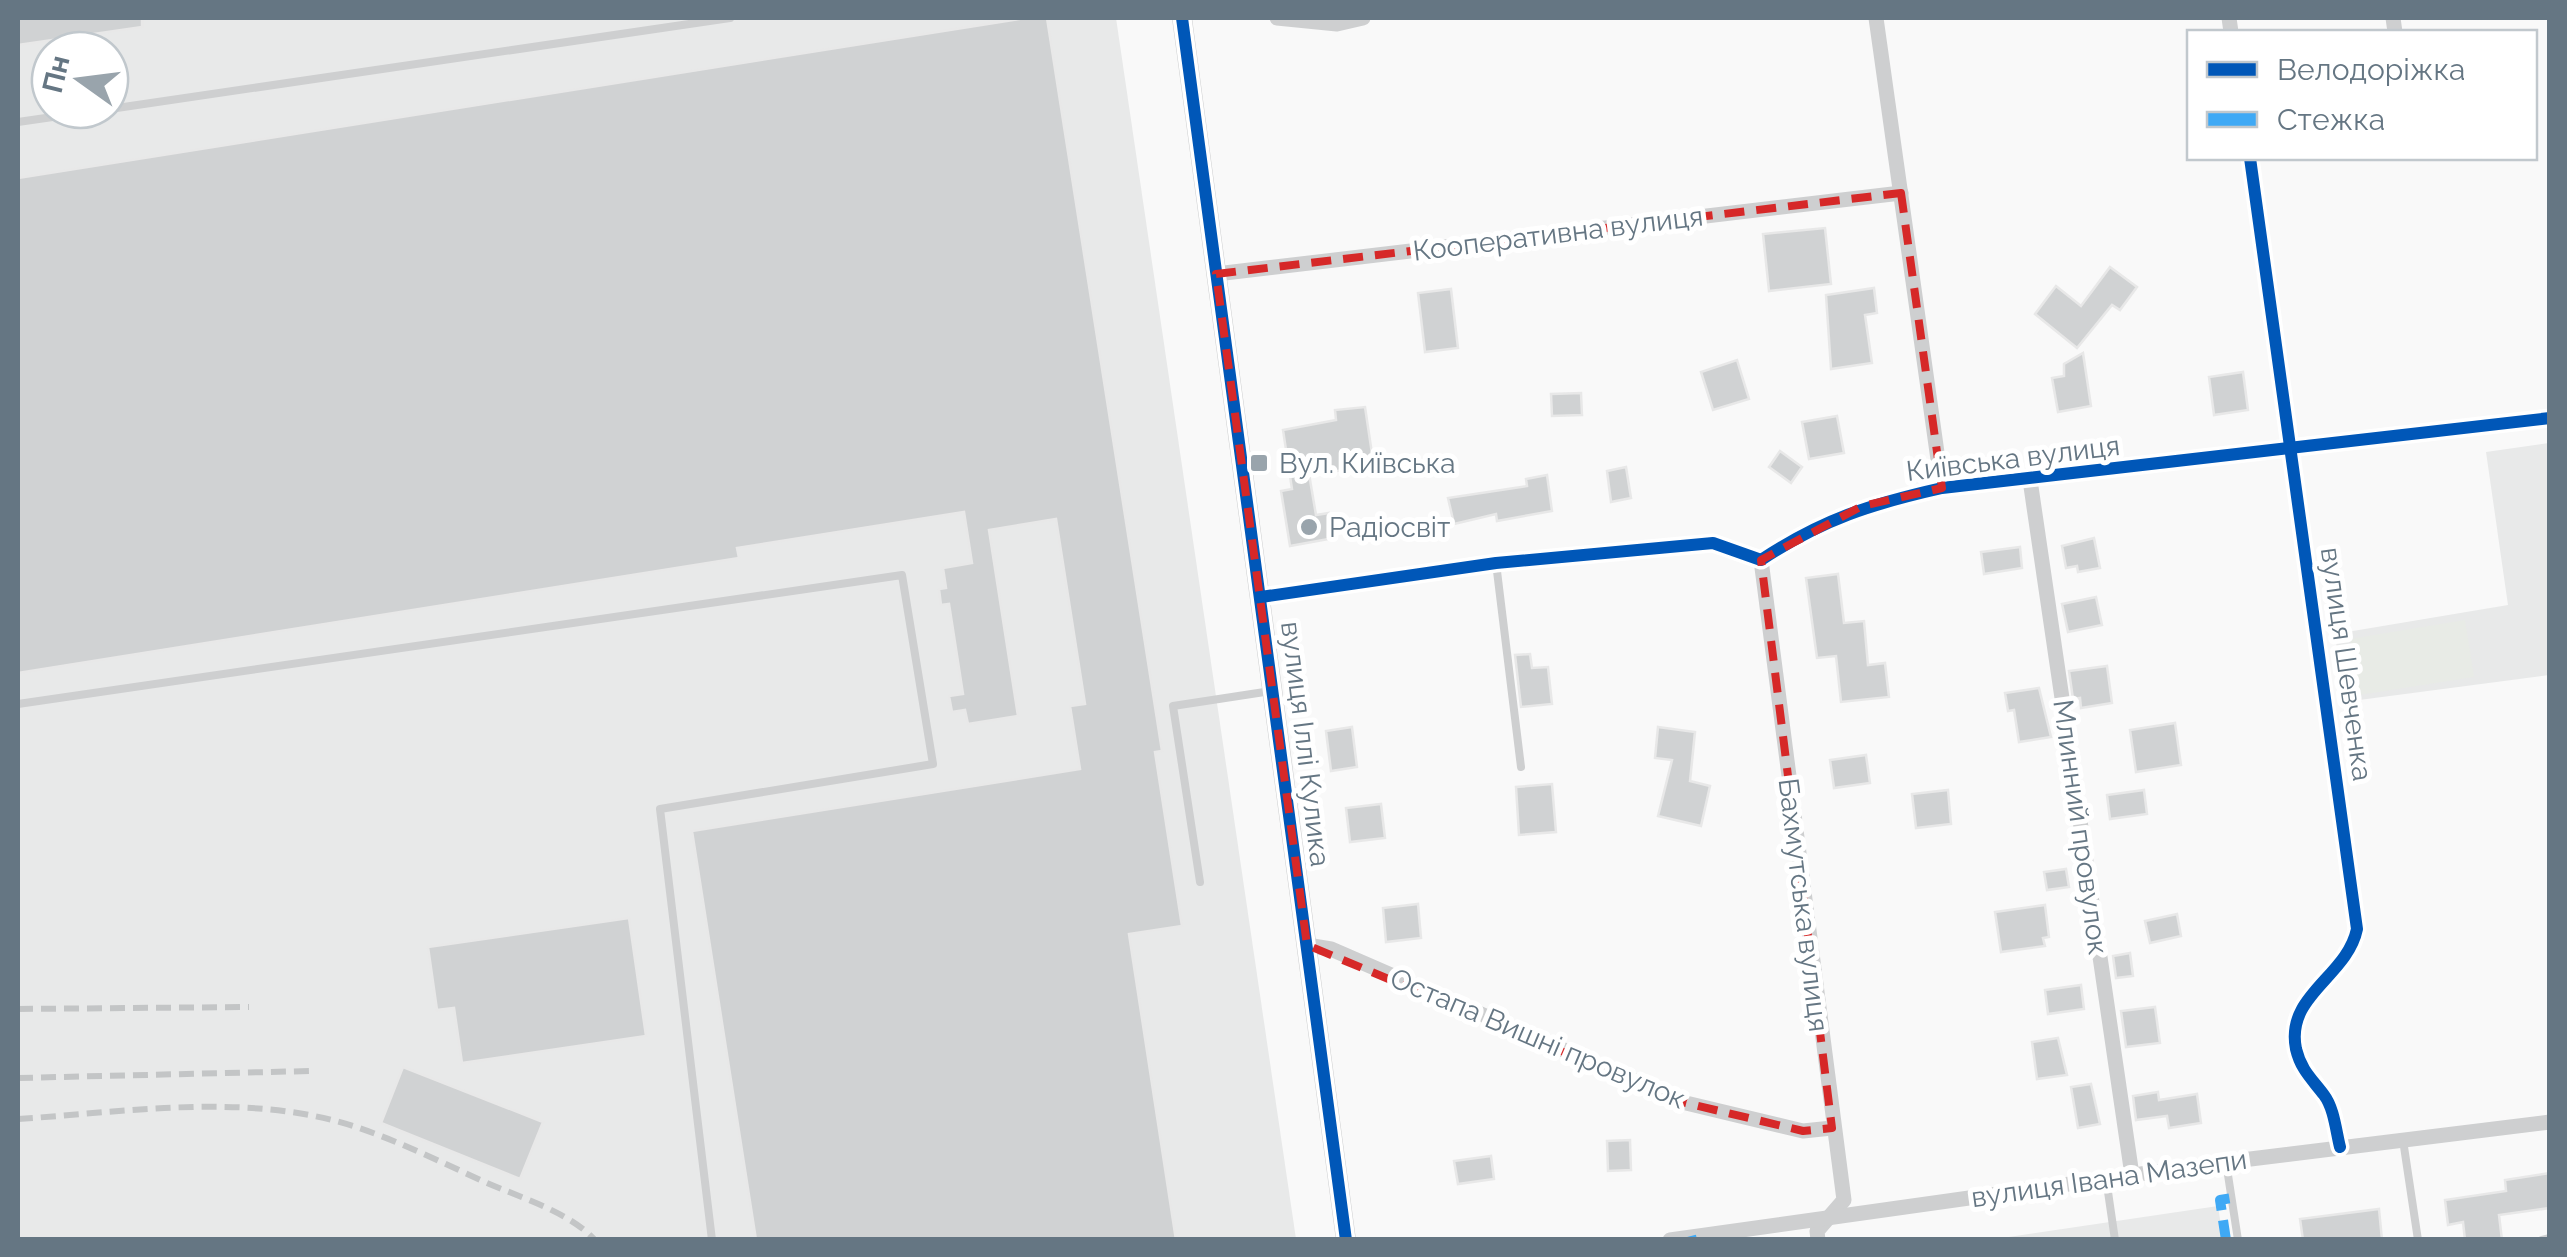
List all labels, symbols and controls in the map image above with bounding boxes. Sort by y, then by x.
north arrow [30,30,130,130]
legend [2187,30,2537,160]
text: Пн [36,52,77,96]
text: Велодоріжка [2277,52,2465,87]
text: Стежка [2277,102,2385,137]
street label: Кооперативна вулиця [1411,199,1705,268]
street label: Київська вулиця [1904,429,2122,488]
place label: Вул. Київська [1279,447,1455,480]
marker: Вул. Київська [1248,452,1270,474]
place label: Радіосвіт [1329,511,1450,544]
marker: Радіосвіт [1298,516,1320,538]
street label: вулиця Шевченка [2314,545,2379,783]
street label: вулиця Іллі Кулика [1274,620,1337,869]
street label: Млинний провулок [2046,697,2115,957]
street label: Бахмутська вулиця [1772,776,1835,1034]
street label: Остапа Вишні провулок [1385,961,1690,1116]
street label: вулиця Івана Мазепи [1969,1143,2249,1214]

